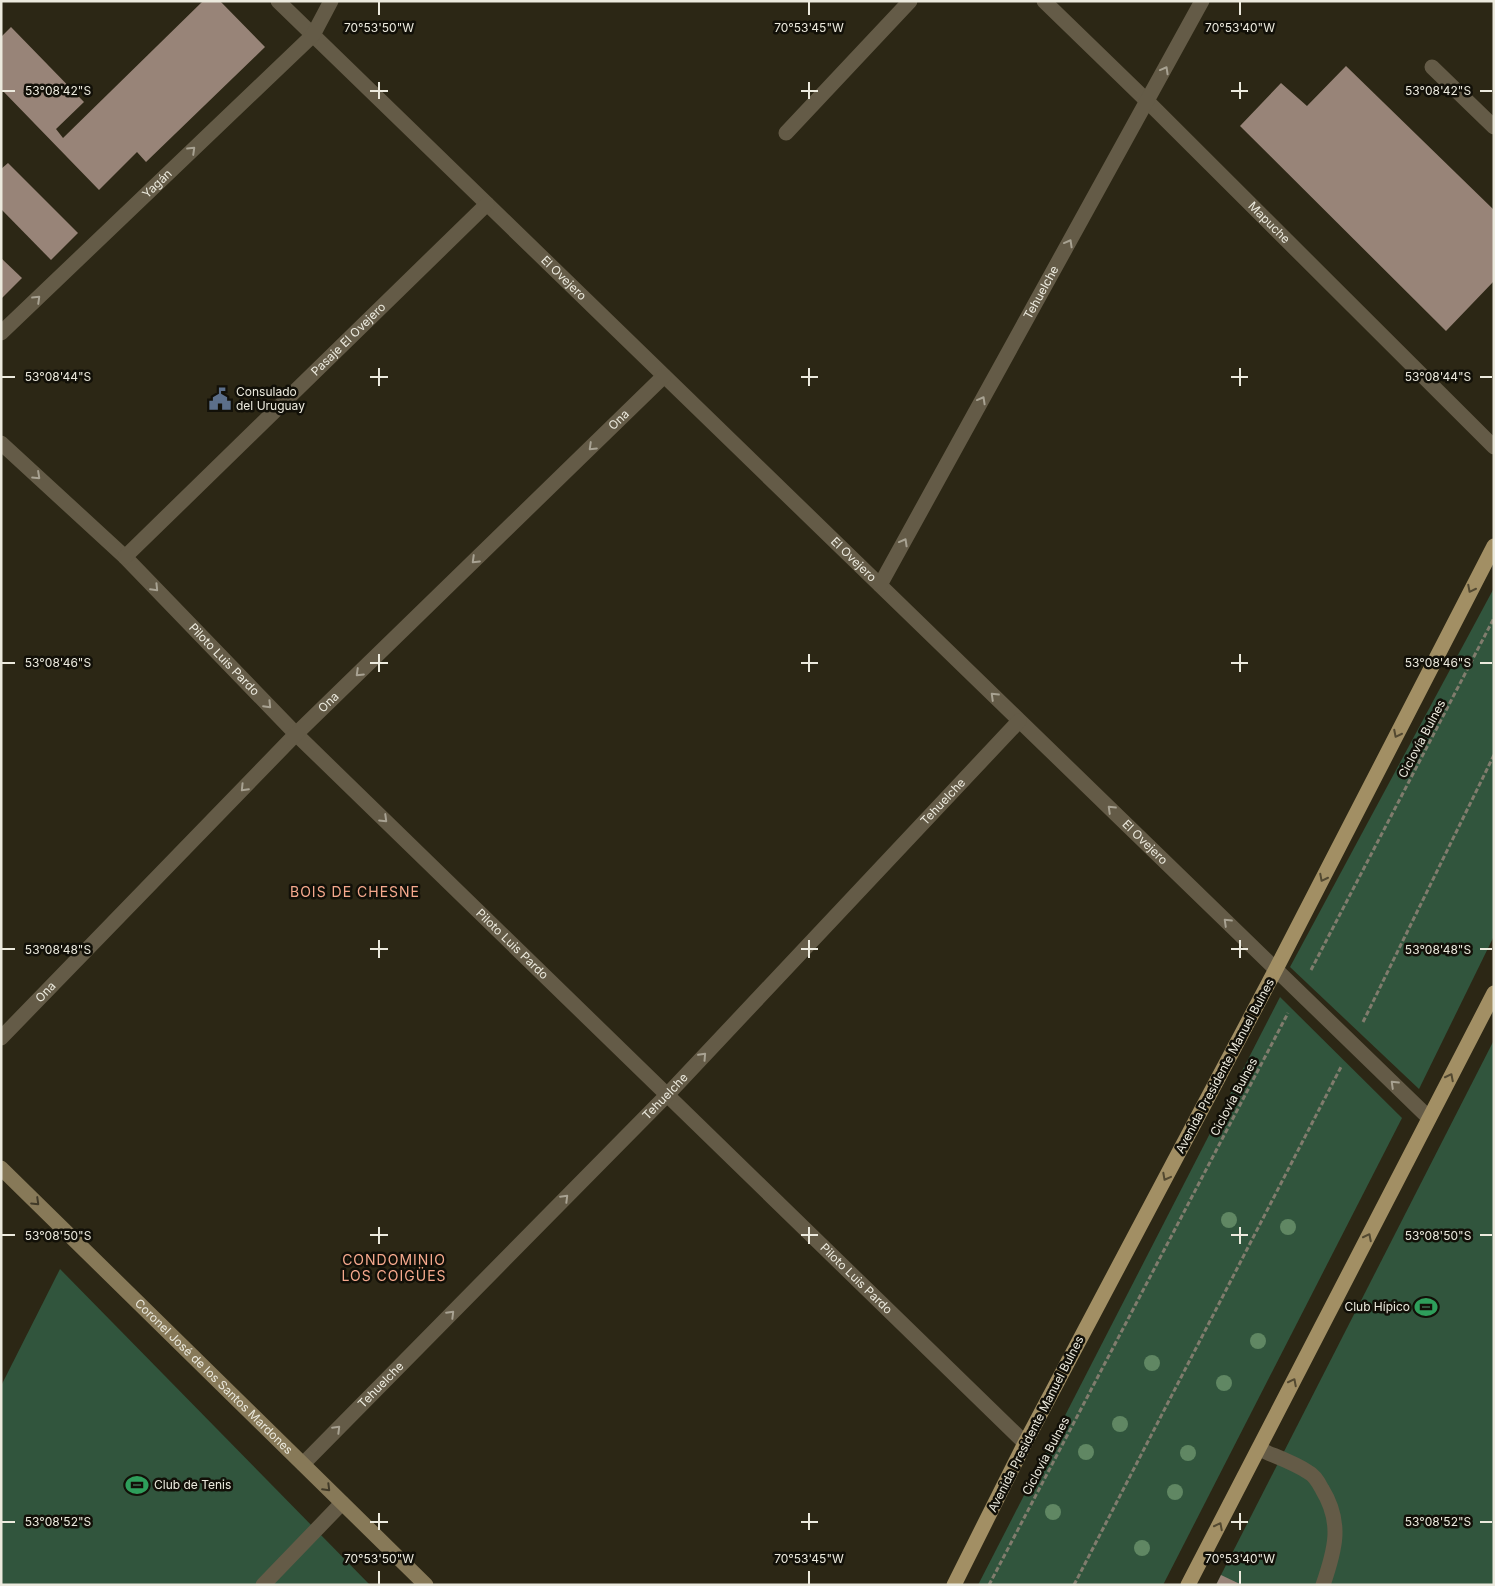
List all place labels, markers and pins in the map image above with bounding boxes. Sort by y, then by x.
place label: Consulado del Uruguay [236,384,305,413]
public building icon: Consulado del Uruguay [207,386,233,412]
sports icon: Club Hípico [1413,1294,1439,1320]
place label: Club Hípico [1344,1299,1410,1314]
sports icon: Club de Tenis [124,1472,150,1498]
place label: Club de Tenis [154,1477,231,1492]

